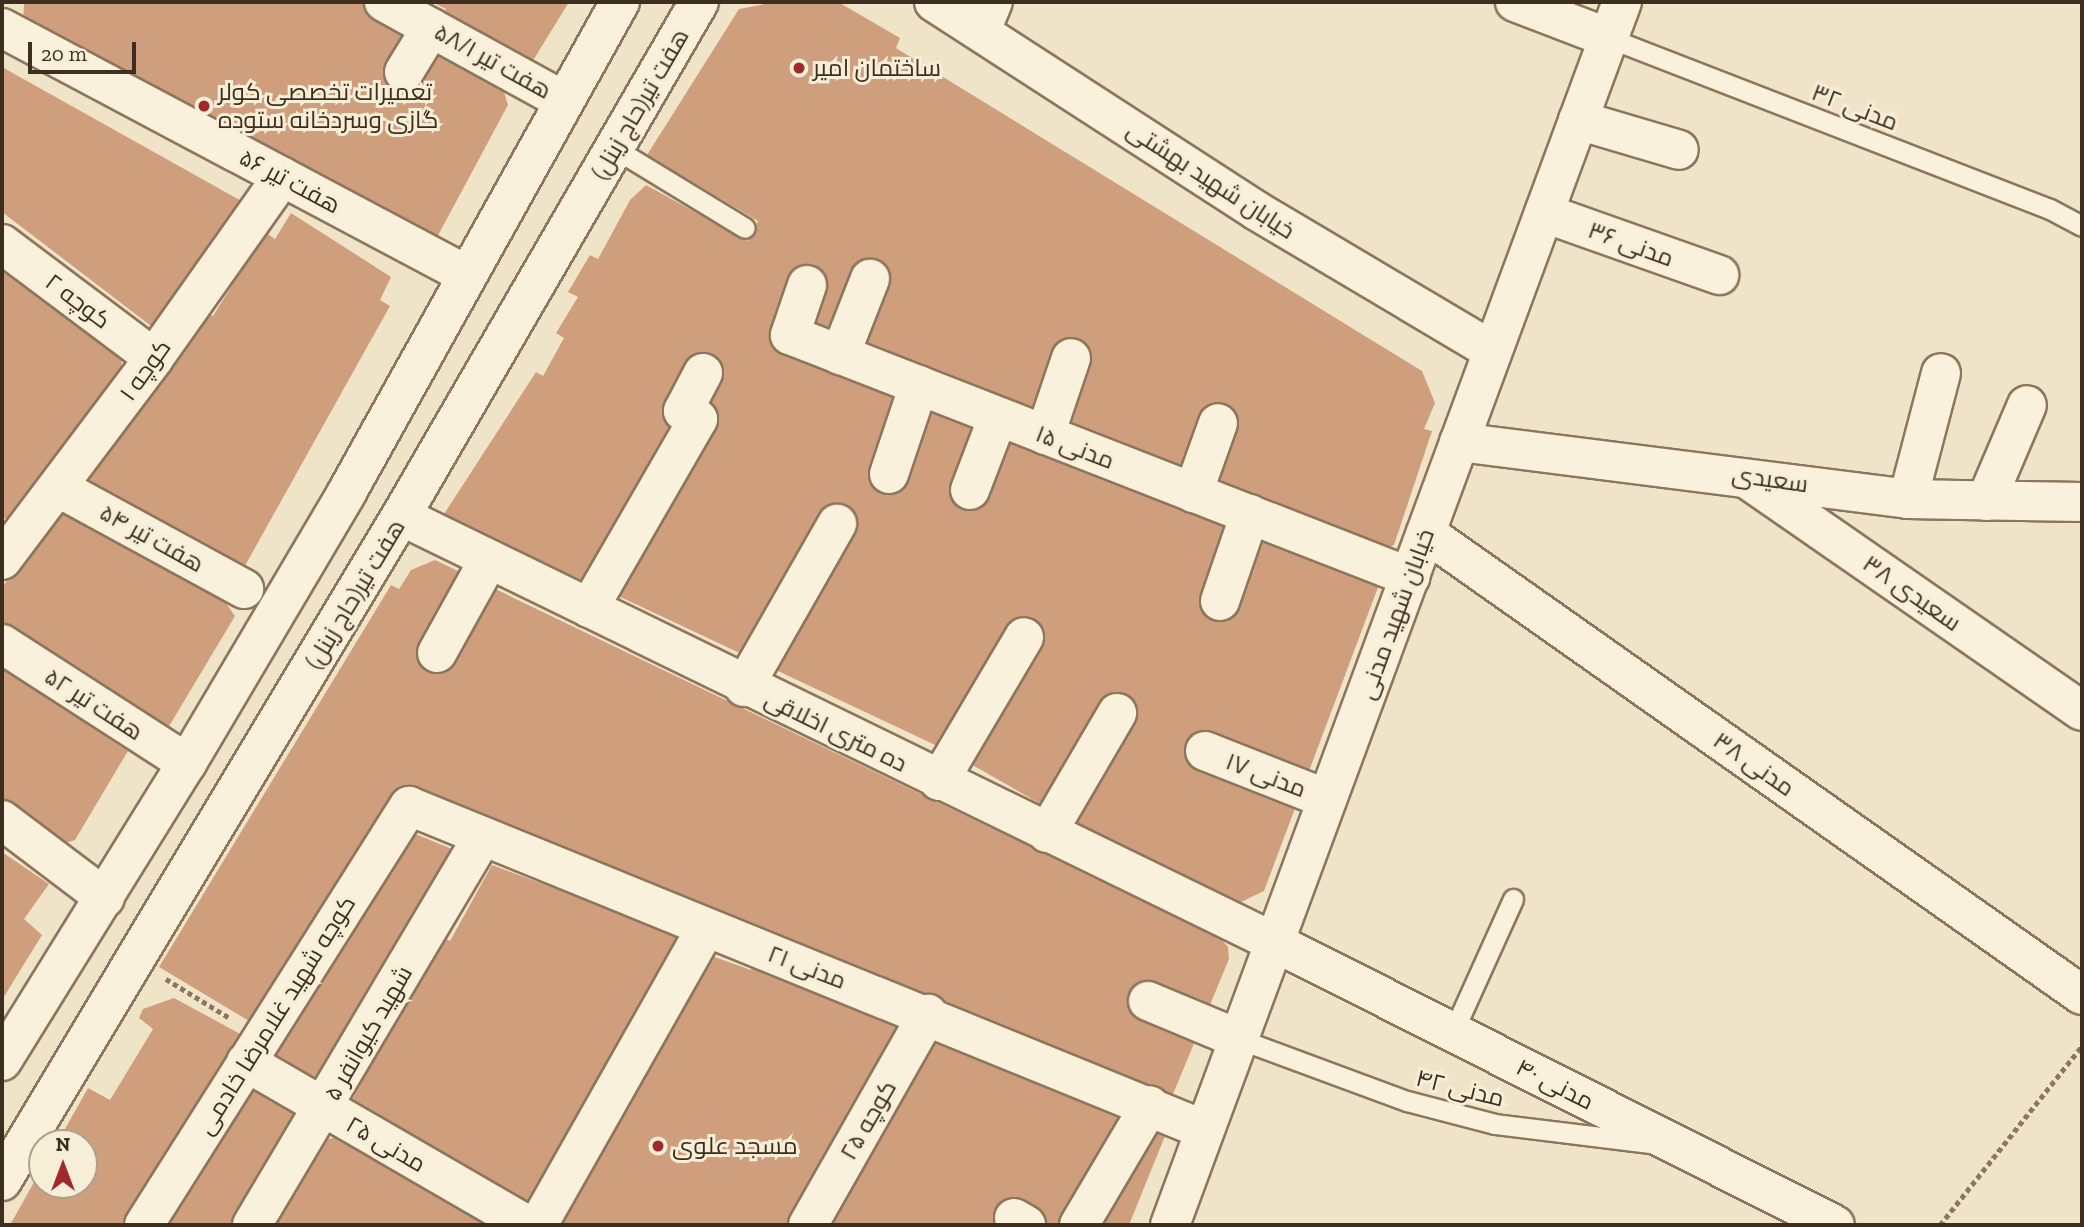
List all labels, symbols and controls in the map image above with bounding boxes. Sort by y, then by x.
street label: هفت تیر ۵۸/۱ [430,17,556,105]
street label: هفت تیر(حاج زینل) [585,23,695,185]
scale bar [32,28,140,72]
text: 20 m [41,41,87,66]
place label: ساختمان امیر [813,54,941,82]
marker: ساختمان امیر [791,60,807,76]
street label: مدنی ۳۲ [1808,77,1902,137]
place label: تعمیرات تخصصی کولر گازی وسردخانه ستوده [218,78,438,134]
marker: تعمیرات تخصصی کولر گازی وسردخانه ستوده [196,98,212,114]
street label: خیابان شهید بهشتی [1122,115,1300,245]
street label: هفت تیر ۵۶ [235,142,345,220]
street label: مدنی ۳۶ [1584,215,1678,273]
street label: کوچه ۲ [40,267,116,335]
street label: کوچه ۱ [113,334,177,406]
street label: مدنی ۱۵ [1032,419,1118,475]
street label: سعیدی [1730,459,1810,499]
street label: هفت تیر ۵۴ [95,498,209,578]
street label: هفت تیر(حاج زینل) [299,514,411,674]
street label: خیابان شهید مدنی [1352,525,1440,703]
street label: سعیدی ۳۸ [1857,549,1967,637]
street label: هفت تیر ۵۲ [39,662,149,746]
street label: ده متری اخلاقی [760,684,912,778]
street label: مدنی ۳۸ [1708,726,1800,802]
street label: مدنی ۱۷ [1222,747,1310,803]
street label: کوچه شهید غلامرضا خادمی [191,890,361,1140]
street label: مدنی ۲۱ [764,939,850,995]
street label: شهید کیوانفر ۵ [318,960,418,1106]
street label: مدنی ۴۰ [1511,1052,1599,1116]
street label: مدنی ۴۲ [1413,1063,1507,1113]
street label: کوچه ۲۵ [834,1075,902,1165]
street label: مدنی ۲۵ [341,1110,431,1178]
north arrow [28,1129,98,1199]
place label: مسجد علوی [672,1132,798,1160]
text: N [56,1133,70,1156]
marker: مسجد علوی [650,1138,666,1154]

